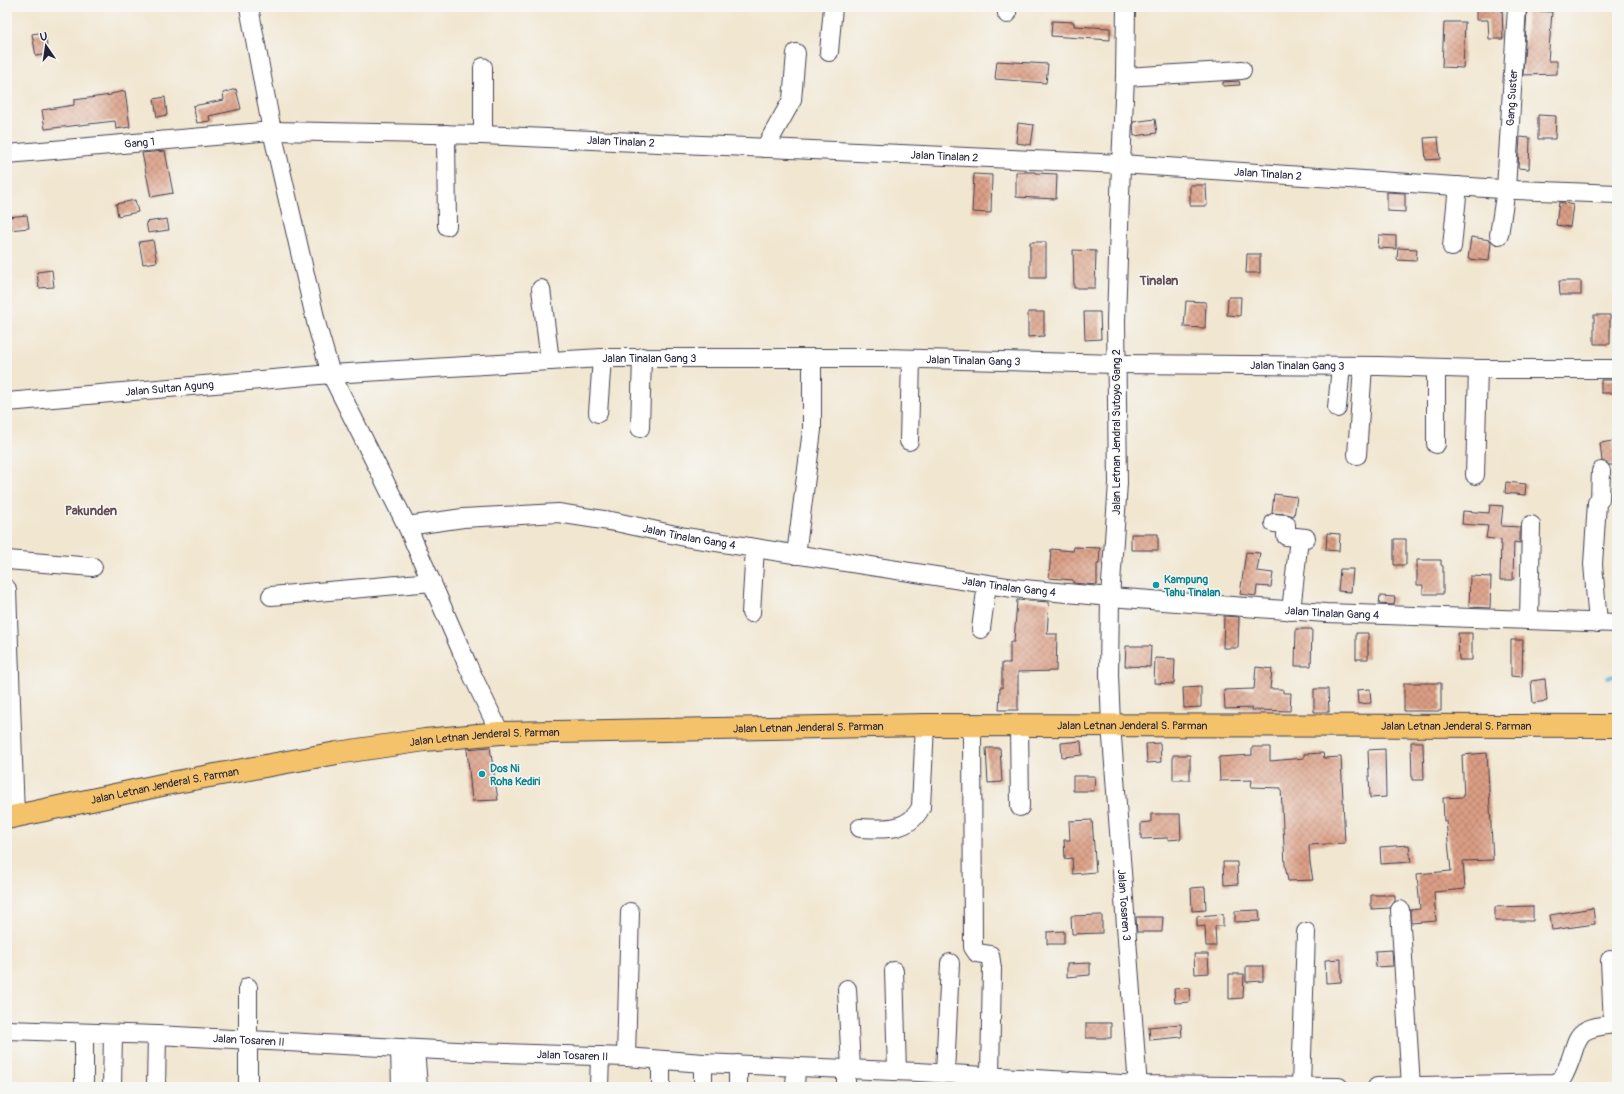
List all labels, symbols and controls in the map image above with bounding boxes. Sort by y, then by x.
north arrow [26,26,66,66]
text: U [39,30,49,44]
street label: Gang Suster [1504,69,1520,127]
street label: Jalan Tinalan 2 [587,134,655,150]
street label: Gang 1 [124,135,155,151]
street label: Jalan Tinalan 2 [910,148,979,165]
street label: Jalan Tinalan 2 [1234,165,1302,183]
district label: Tinalan [1139,273,1179,289]
street label: Jalan Letnan Jendral Sutoyo Gang 2 [1110,349,1123,515]
street label: Jalan Tinalan Gang 3 [602,352,696,365]
street label: Jalan Tinalan Gang 3 [926,353,1021,369]
street label: Jalan Tinalan Gang 3 [1250,359,1344,373]
street label: Jalan Sultan Agung [125,378,215,399]
district label: Pakunden [65,503,118,519]
street label: Jalan Tinalan Gang 4 [641,522,737,552]
place label: Kampung Tahu Tinalan [1163,573,1221,599]
street label: Jalan Tinalan Gang 4 [961,574,1057,599]
marker: Kampung Tahu Tinalan [1151,580,1161,590]
street label: Jalan Tinalan Gang 4 [1284,604,1380,622]
street label: Jalan Letnan Jenderal S. Parman [1057,719,1208,732]
street label: Jalan Letnan Jenderal S. Parman [733,720,884,736]
street label: Jalan Letnan Jenderal S. Parman [1381,720,1532,733]
street label: Jalan Letnan Jenderal S. Parman [409,726,560,749]
place label: Dos Ni Roha Kediri [490,762,540,788]
street label: Jalan Letnan Jenderal S. Parman [90,765,240,807]
marker: Dos Ni Roha Kediri [477,769,487,779]
street label: Jalan Tosaren 3 [1115,869,1133,941]
street label: Jalan Tosaren II [213,1032,285,1049]
street label: Jalan Tosaren II [536,1048,608,1063]

